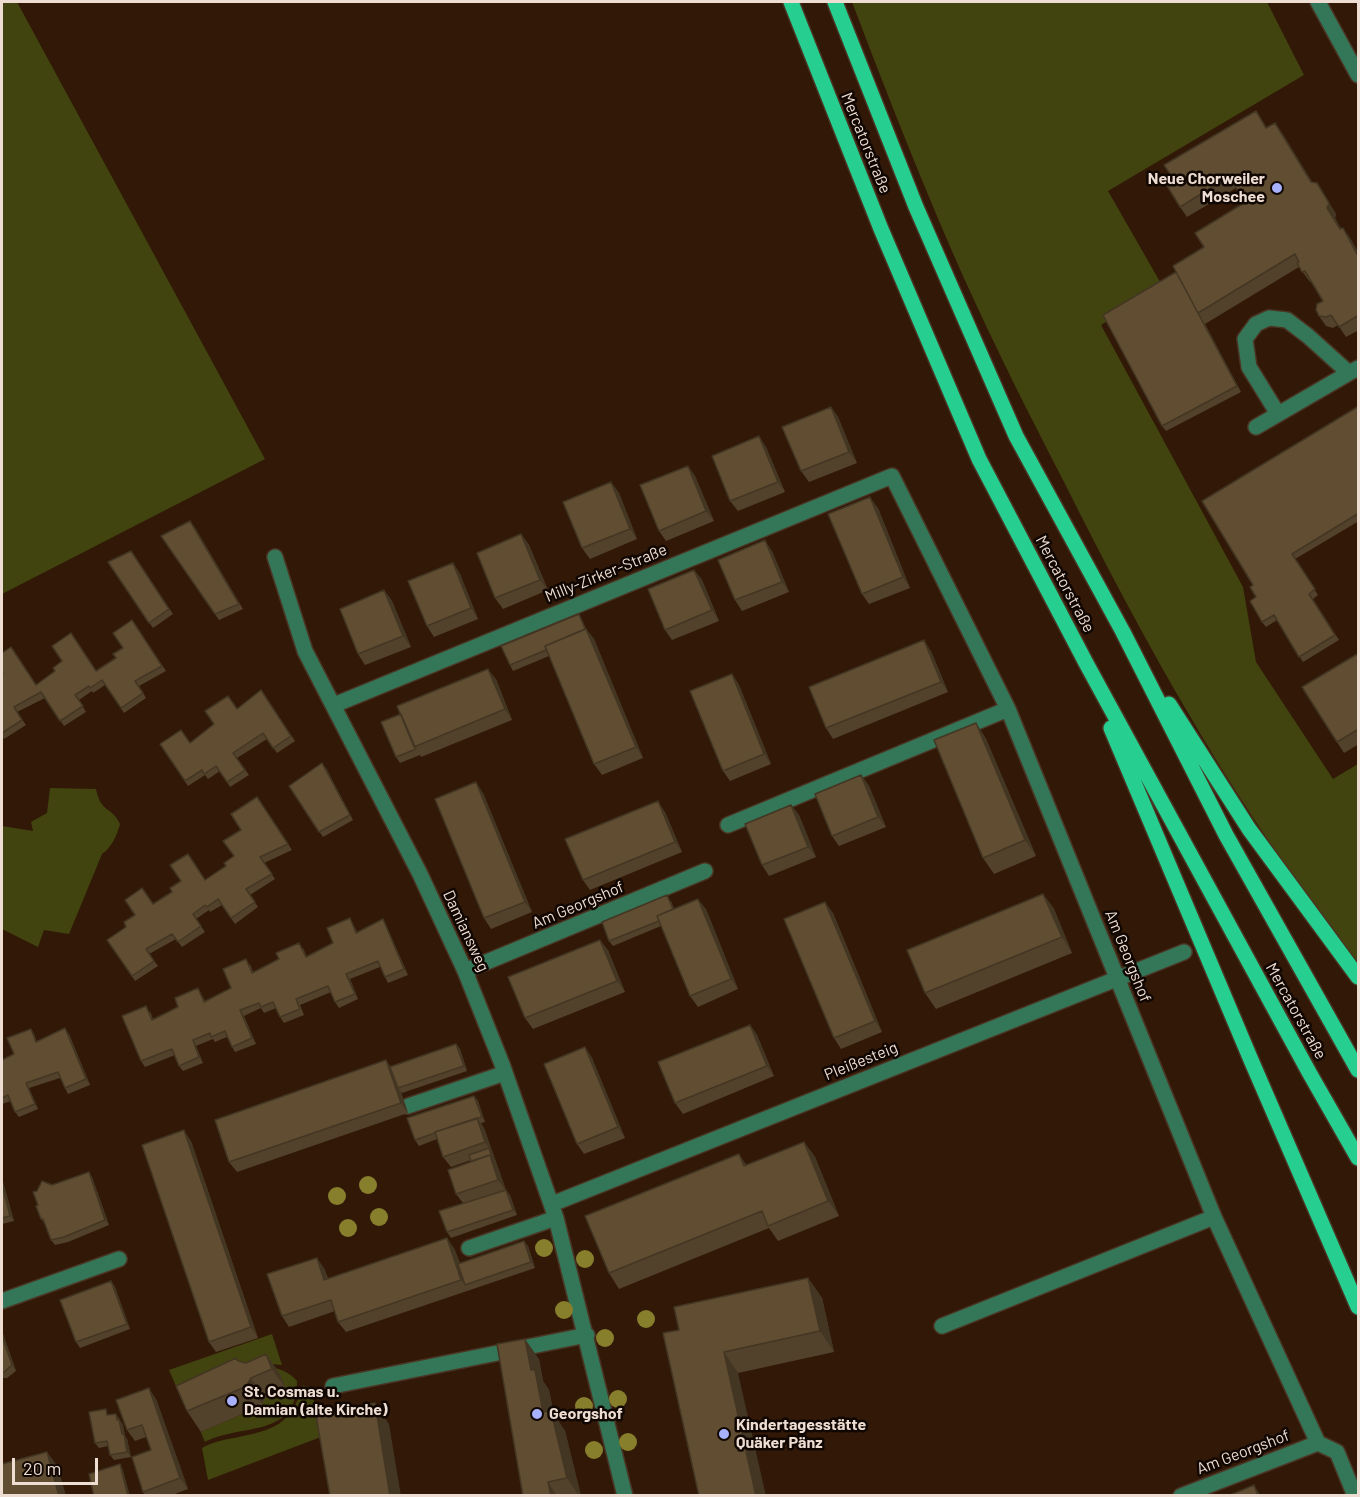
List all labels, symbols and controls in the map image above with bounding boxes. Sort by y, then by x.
street label: Mercatorstraße [837,90,895,196]
place label: Neue Chorweiler Moschee [1148,169,1265,207]
marker: Neue Chorweiler Moschee [1270,181,1284,195]
street label: Mercatorstraße [1031,532,1099,636]
street label: Milly-Zirker-Straße [542,540,670,606]
street label: Am Georgshof [529,877,627,933]
street label: Damiansweg [439,887,493,975]
street label: Am Georgshof [1101,907,1155,1005]
street label: Mercatorstraße [1262,959,1330,1063]
street label: Pleißesteig [821,1038,901,1084]
place label: St. Cosmas u. Damian (alte Kirche) [244,1382,388,1420]
marker: St. Cosmas u. Damian (alte Kirche) [225,1394,239,1408]
place label: Georgshof [549,1404,623,1424]
marker: Georgshof [530,1407,544,1421]
place label: Kindertagesstätte Quäker Pänz [736,1415,866,1453]
street label: Am Georgshof [1194,1426,1292,1478]
marker: Kindertagesstätte Quäker Pänz [717,1427,731,1441]
scale bar [15,1446,100,1484]
text: 20 m [23,1457,61,1479]

